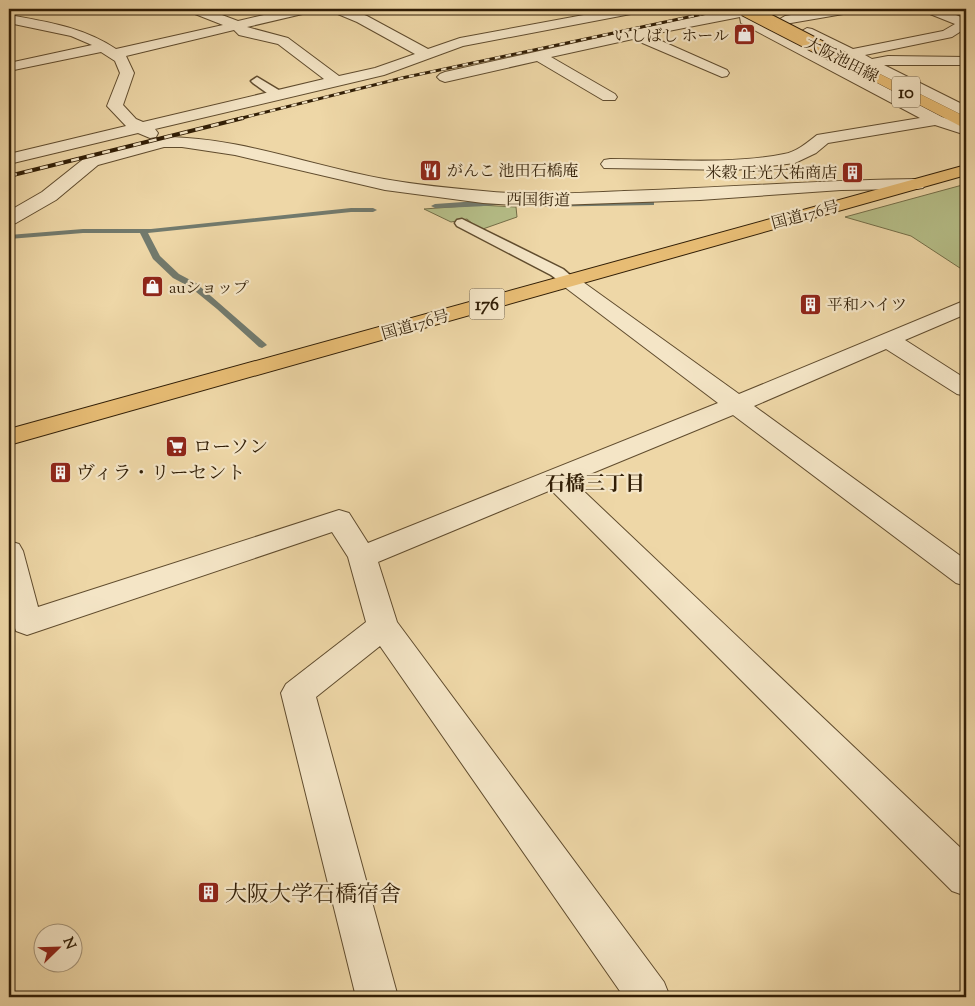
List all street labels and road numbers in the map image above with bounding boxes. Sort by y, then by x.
street label: 大阪池田線 [800,33,882,90]
road number: 10 [892,76,920,108]
street label: 西国街道 [506,189,570,214]
street label: 国道176号 [769,196,842,237]
road number: 176 [470,288,504,320]
street label: 国道176号 [379,306,452,347]

